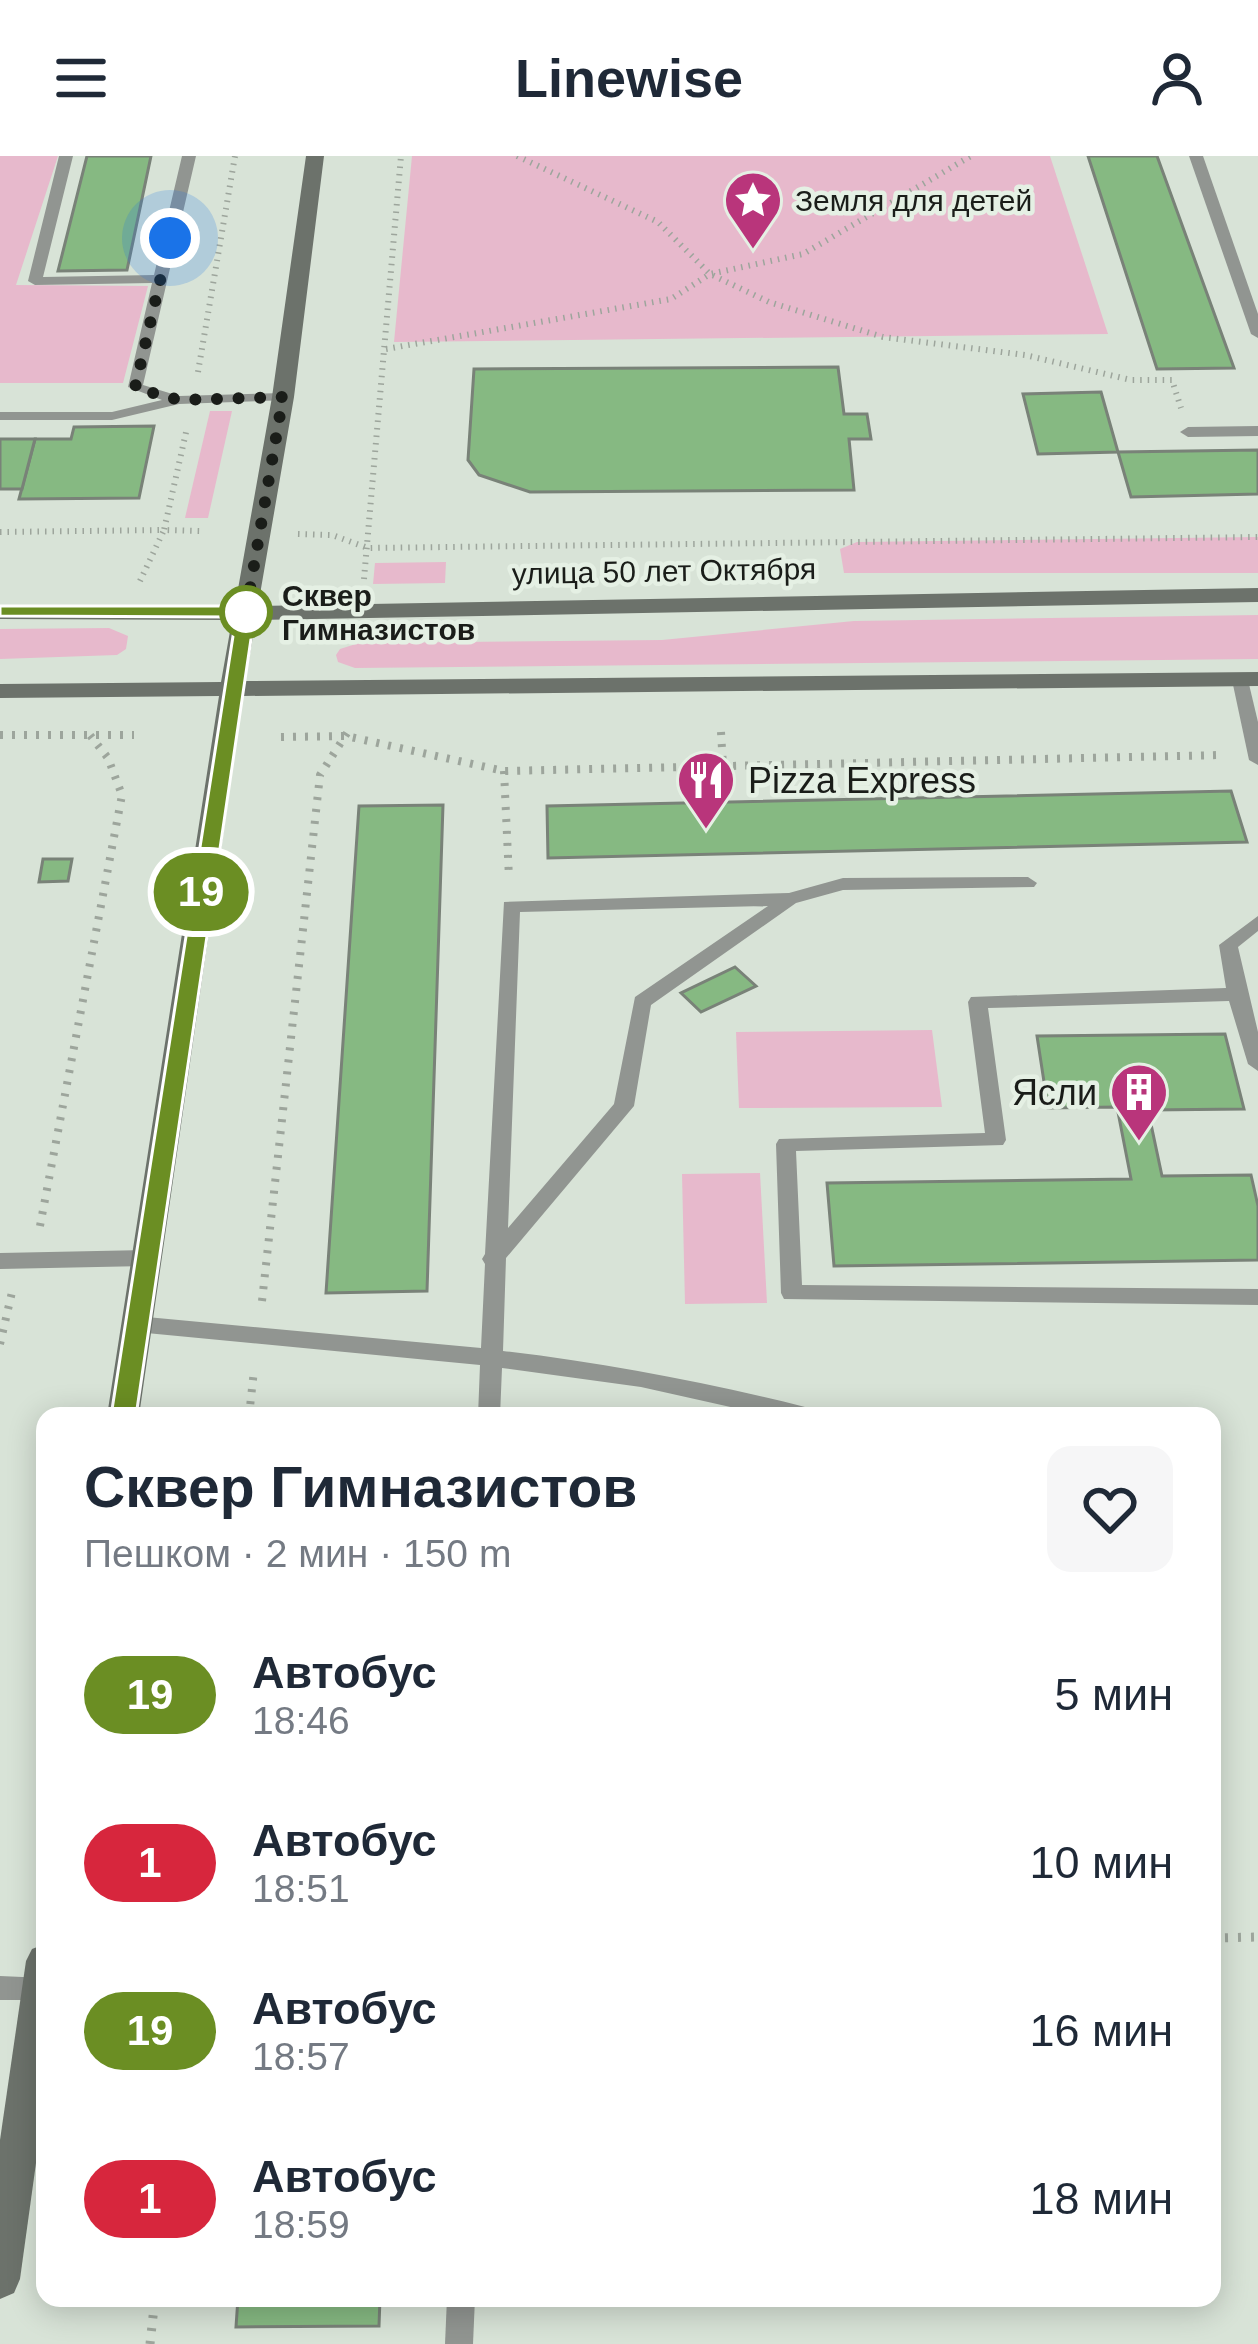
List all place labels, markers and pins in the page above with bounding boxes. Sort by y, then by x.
place icon: Земля для детей [722,169,784,251]
place label: Земля для детей [795,184,1032,217]
place label: Сквер Гимназистов [282,579,475,646]
marker: Сквер Гимназистов [221,587,271,637]
restaurant icon: Pizza Express [675,749,737,831]
place label: Pizza Express [748,760,976,801]
building icon: Ясли [1108,1061,1170,1143]
place label: Ясли [1012,1072,1097,1113]

